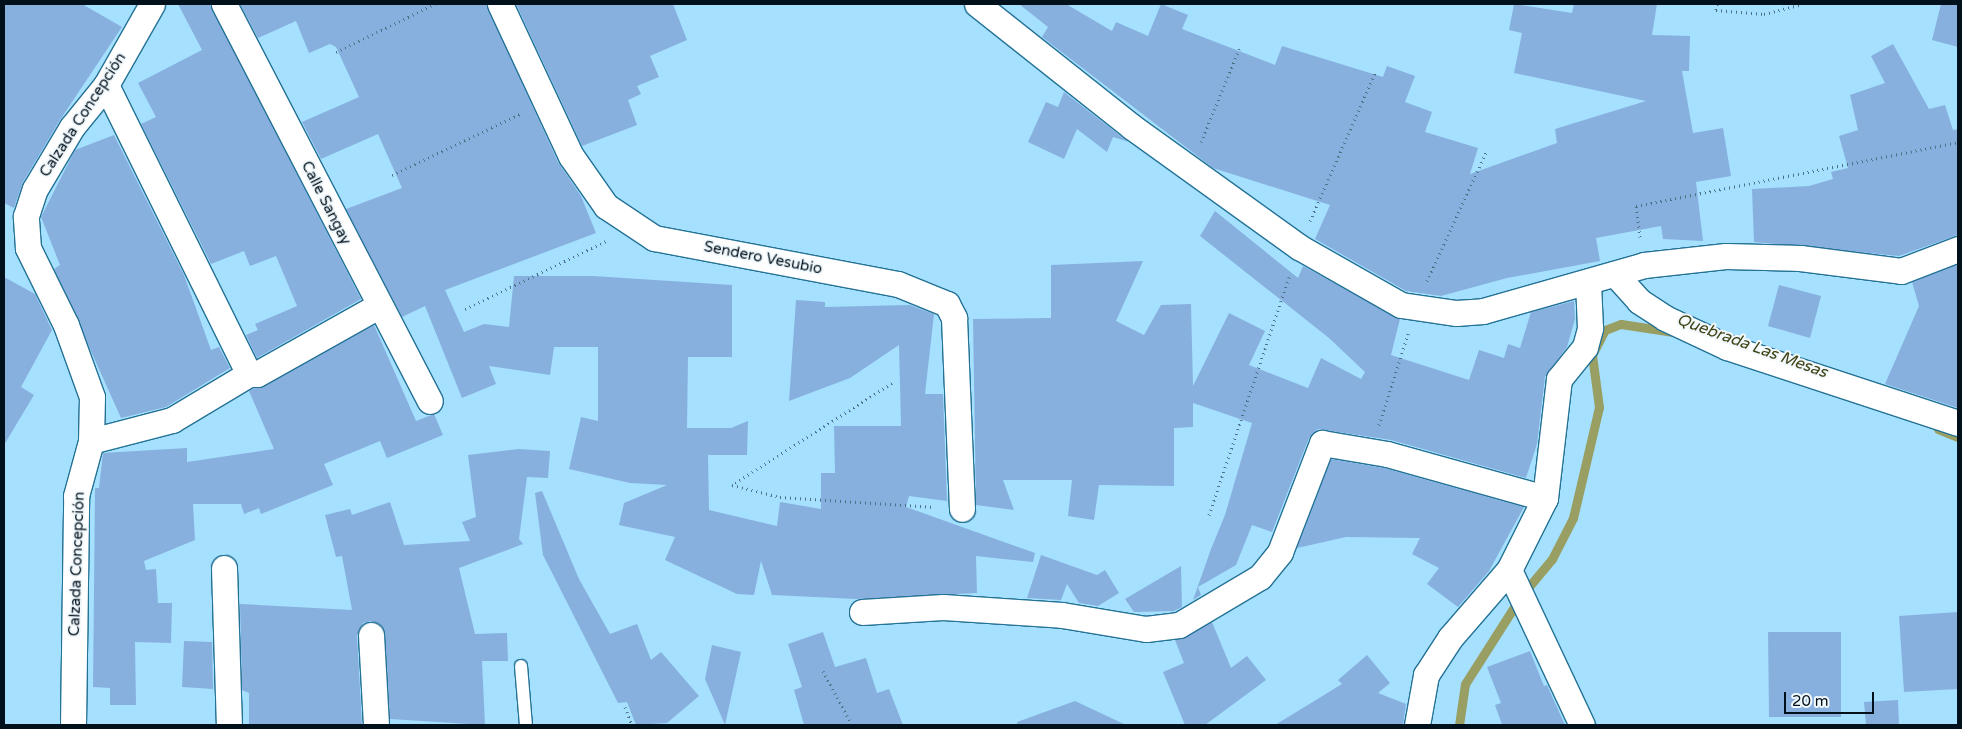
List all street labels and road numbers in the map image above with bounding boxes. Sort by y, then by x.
street label: Calzada Concepción [36,49,130,181]
street label: Calle Sangay [297,158,355,248]
street label: Sendero Vesubio [702,238,824,278]
street label: Calzada Concepción [65,491,89,637]

